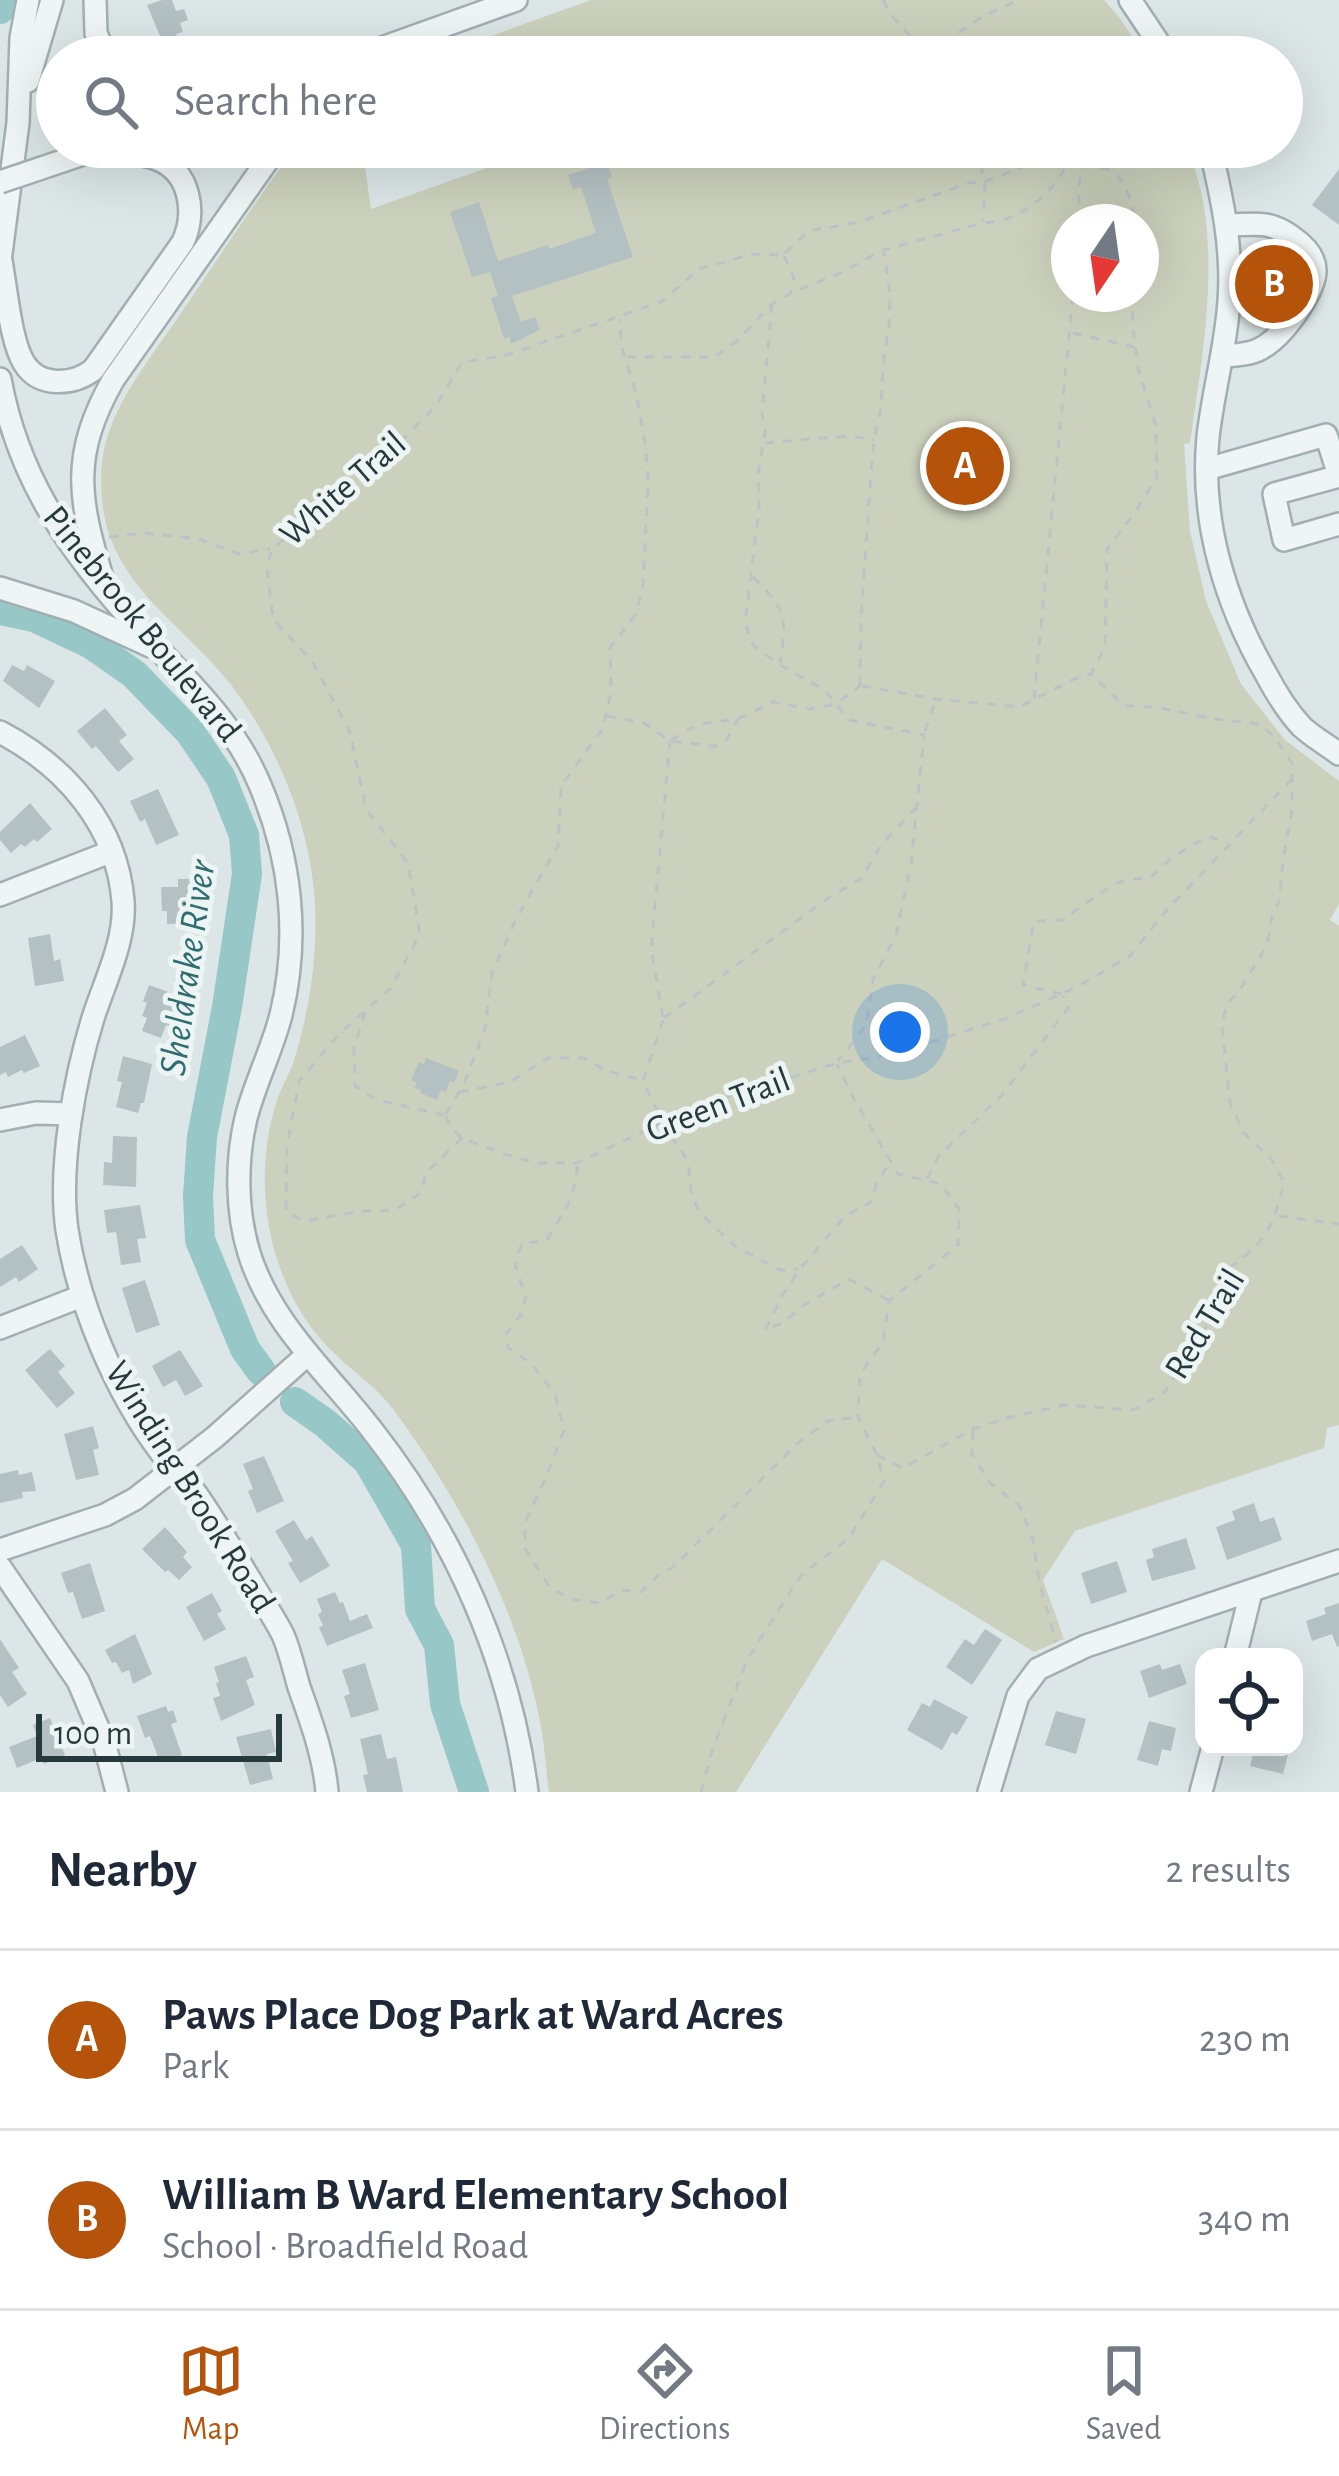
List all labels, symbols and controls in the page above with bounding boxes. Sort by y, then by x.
search box [36,36,1303,168]
icon: search [78,69,144,135]
text: Search here [174,79,377,124]
north arrow [1051,204,1159,312]
pin: B [1235,239,1313,329]
pin: A [926,421,1004,511]
street label: White Trail [273,425,413,553]
street label: Pinebrook Boulevard [36,499,248,749]
water label: Sheldrake River [154,857,223,1078]
your location [870,1002,930,1062]
street label: Green Trail [641,1061,795,1149]
street label: Red Trail [1158,1263,1252,1385]
street label: Winding Brook Road [98,1355,282,1619]
map controls [1195,1648,1303,1756]
button: locate [1195,1648,1303,1756]
scale bar [36,1708,282,1761]
text: 100 m [54,1718,132,1751]
text: Nearby [48,1845,197,1896]
text: 2 results [1165,1851,1291,1890]
text: Paws Place Dog Park at Ward Acres [162,1993,784,2038]
text: A [75,2020,99,2059]
text: 230 m [1199,2020,1291,2059]
text: Park [162,2047,229,2086]
text: William B Ward Elementary School [162,2173,789,2218]
text: B [76,2200,98,2239]
text: 340 m [1198,2200,1291,2239]
text: School · Broadfield Road [162,2227,529,2266]
tab: Map [178,2338,244,2450]
tab: Directions [599,2338,730,2450]
tab: Saved [1086,2338,1161,2450]

